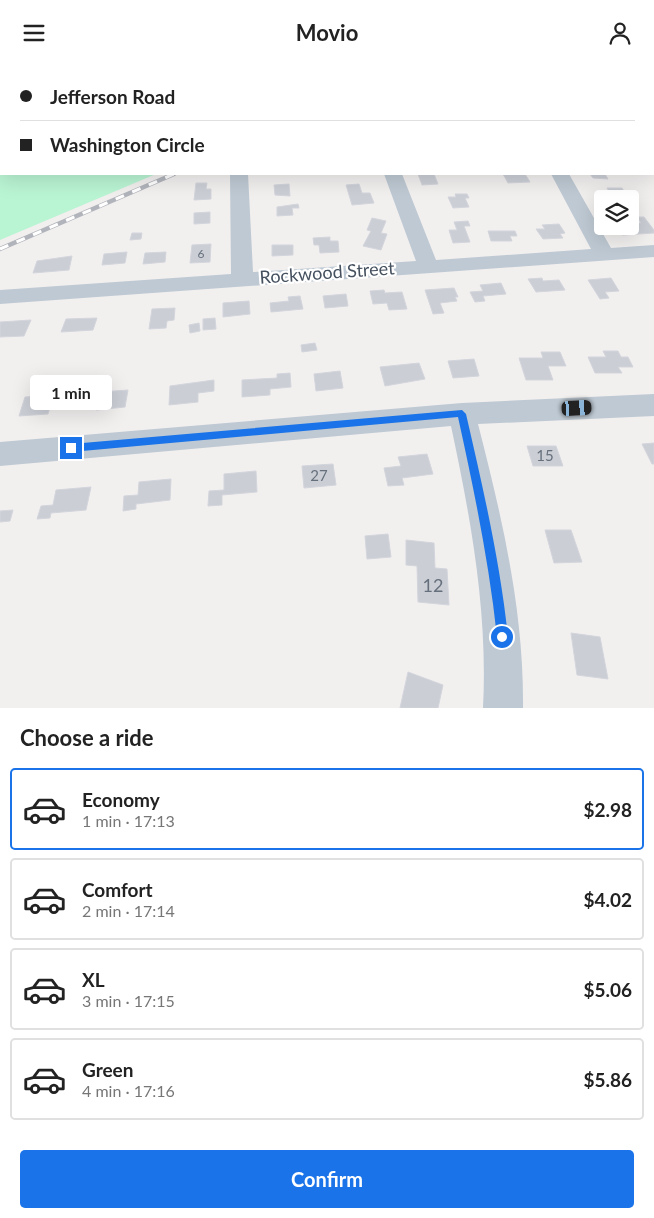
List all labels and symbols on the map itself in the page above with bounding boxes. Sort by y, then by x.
house number: 6 [198,246,205,261]
street label: Rockwood Street [259,256,396,288]
callout: 1 min [30,375,112,411]
car [561,400,592,416]
route end [60,437,82,459]
house number: 15 [536,446,554,464]
house number: 27 [310,466,328,484]
house number: 12 [423,574,443,596]
route start [491,626,513,648]

